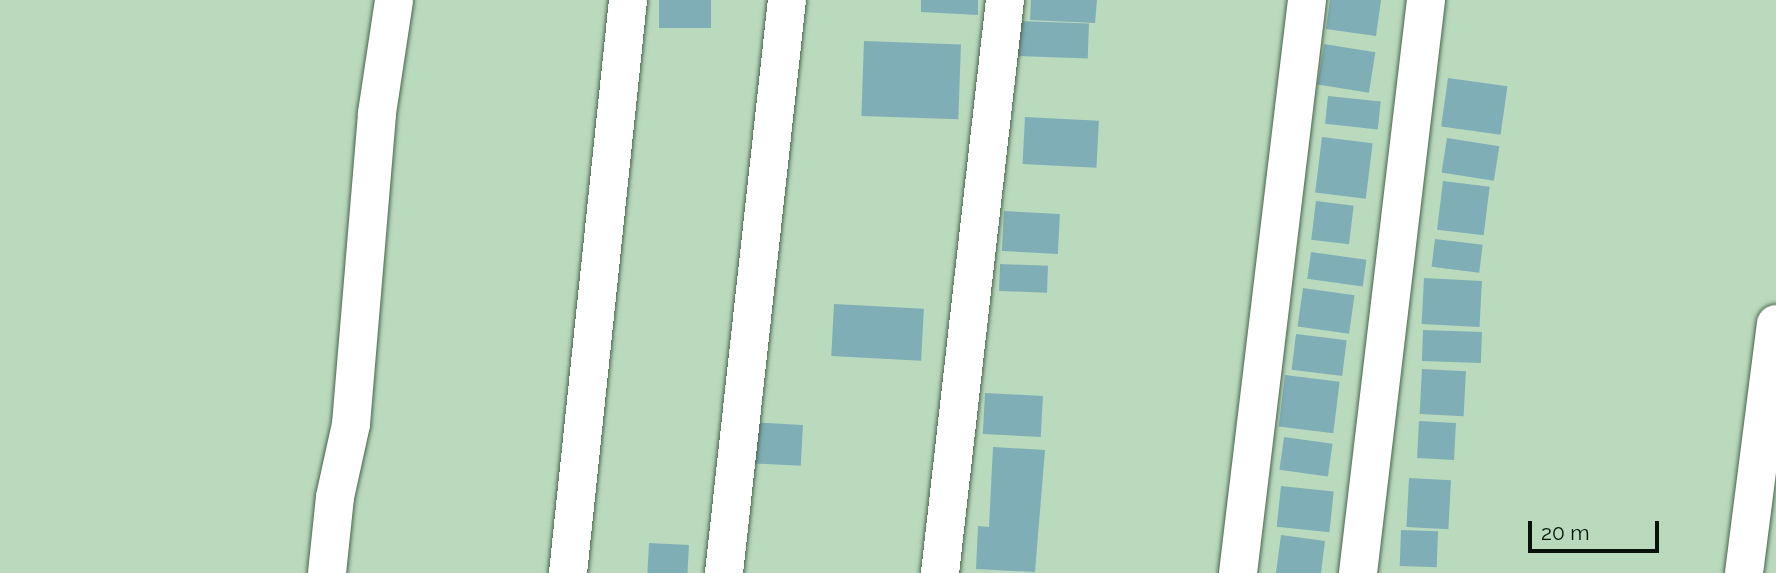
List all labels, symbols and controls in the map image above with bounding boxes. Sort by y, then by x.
scale bar [1531,506,1662,550]
text: 20 m [1541,520,1589,545]

